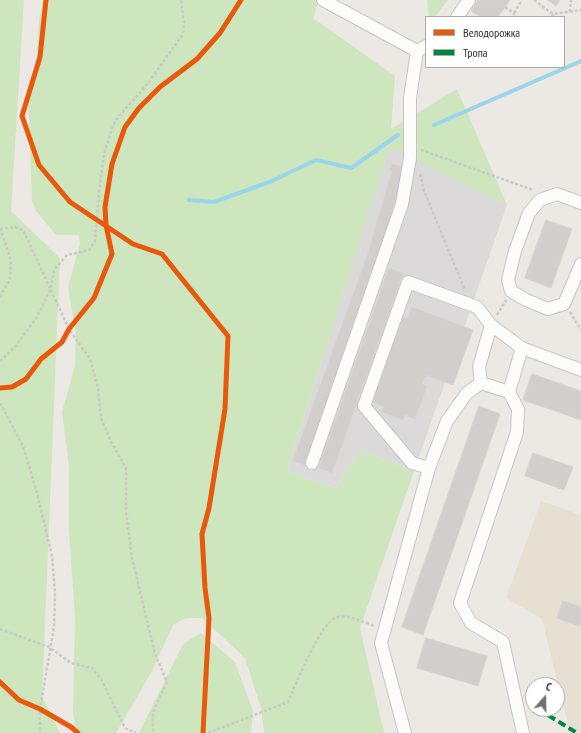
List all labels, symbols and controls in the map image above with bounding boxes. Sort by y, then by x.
legend [425,16,565,68]
text: Велодорожка [463,25,520,40]
text: Тропа [463,45,488,60]
north arrow [525,677,565,717]
text: С [544,679,554,694]

